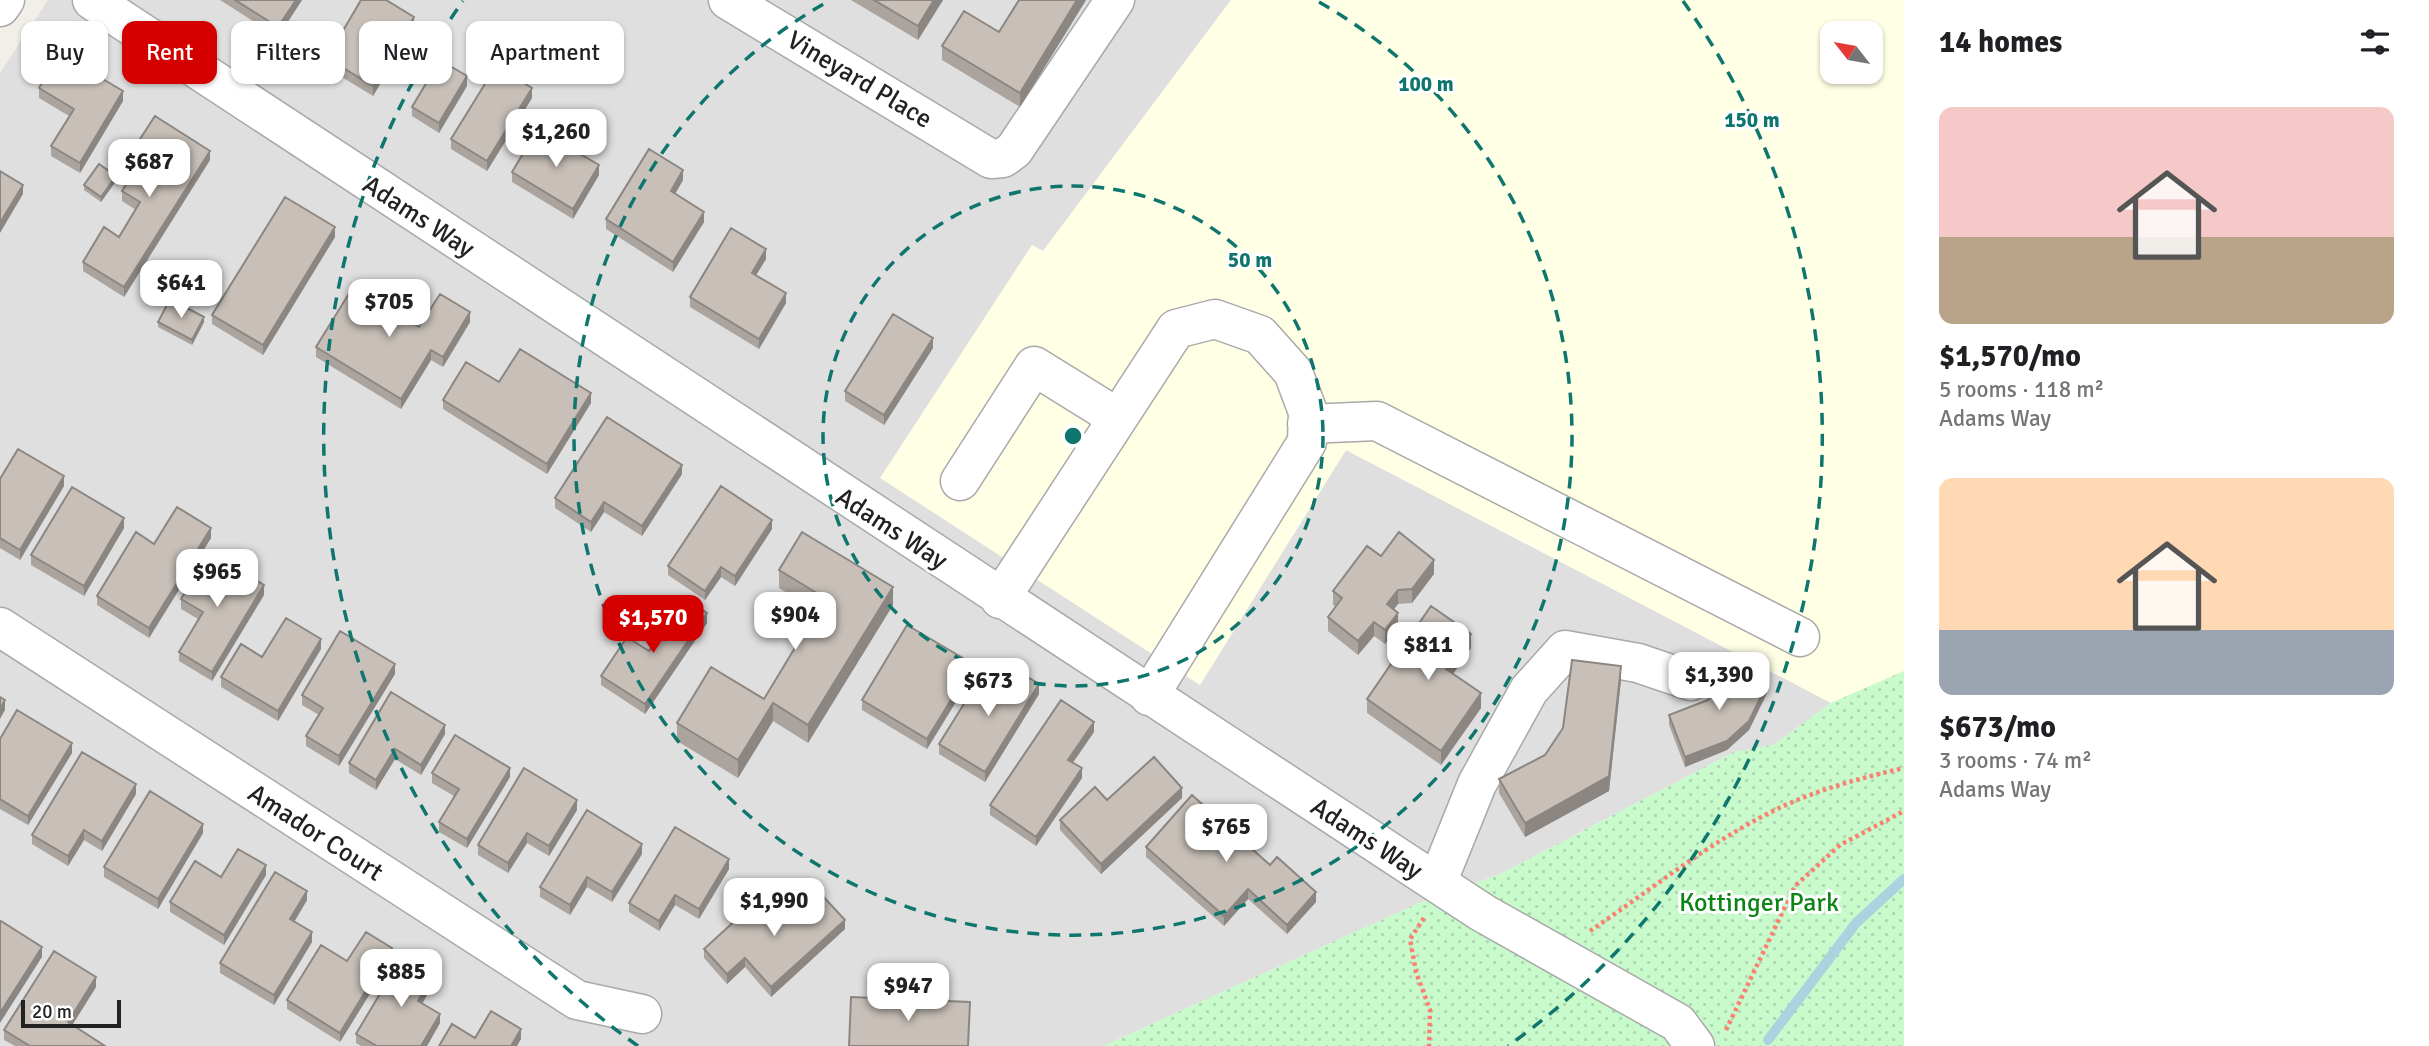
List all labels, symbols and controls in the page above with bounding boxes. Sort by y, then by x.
chip: Buy [21,21,108,84]
chip: Rent [122,21,217,84]
chip: Filters [231,21,345,84]
chip: New [359,21,452,84]
chip: Apartment [466,21,624,84]
north arrow [1820,21,1883,84]
map controls [1820,21,1883,84]
icon: filters [2356,23,2394,61]
street label: Vineyard Place [781,24,938,136]
text: 14 homes [1939,24,2062,61]
text: 100 m [1398,71,1454,97]
text: 150 m [1724,107,1780,133]
pin: $1,260 [499,110,613,169]
text: $1,260 [522,117,590,146]
pin: $687 [108,140,190,199]
text: $687 [124,147,174,176]
icon: home [2104,152,2230,278]
street label: Adams Way [357,169,480,265]
text: 50 m [1228,247,1272,273]
pin: $641 [140,260,222,320]
text: $641 [156,268,206,297]
pin: $705 [348,280,430,339]
text: $705 [364,287,414,316]
text: $1,570/mo [1939,338,2081,375]
text: 5 rooms · 118 m² [1939,375,2104,404]
text: Adams Way [1939,404,2051,433]
centre of rings [1061,424,1085,448]
street label: Adams Way [830,481,953,577]
icon: home [2104,523,2230,649]
pin: $965 [176,550,258,609]
text: $965 [192,557,242,586]
pin: $904 [754,592,836,652]
pin: $1,570 [596,596,710,655]
text: $904 [770,600,820,629]
text: $1,570 [619,603,687,632]
pin: $811 [1387,622,1469,682]
text: $811 [1403,630,1453,659]
pin: $1,390 [1662,652,1776,712]
pin: $673 [947,658,1029,718]
text: $1,390 [1685,660,1753,689]
text: $673 [963,666,1013,695]
text: $673/mo [1939,709,2056,746]
text: 3 rooms · 74 m² [1939,746,2092,775]
text: Adams Way [1939,775,2051,804]
street label: Amador Court [242,777,389,888]
street label: Adams Way [1305,791,1428,887]
pin: $765 [1185,804,1267,864]
text: $765 [1201,812,1251,841]
pin: $1,990 [717,878,831,938]
text: $1,990 [740,886,808,915]
park label: Kottinger Park [1679,887,1839,919]
pin: $885 [360,950,442,1009]
text: $885 [376,957,426,986]
pin: $947 [867,964,949,1023]
text: $947 [883,971,933,1000]
scale bar [21,997,121,1029]
text: 20 m [32,1000,72,1024]

